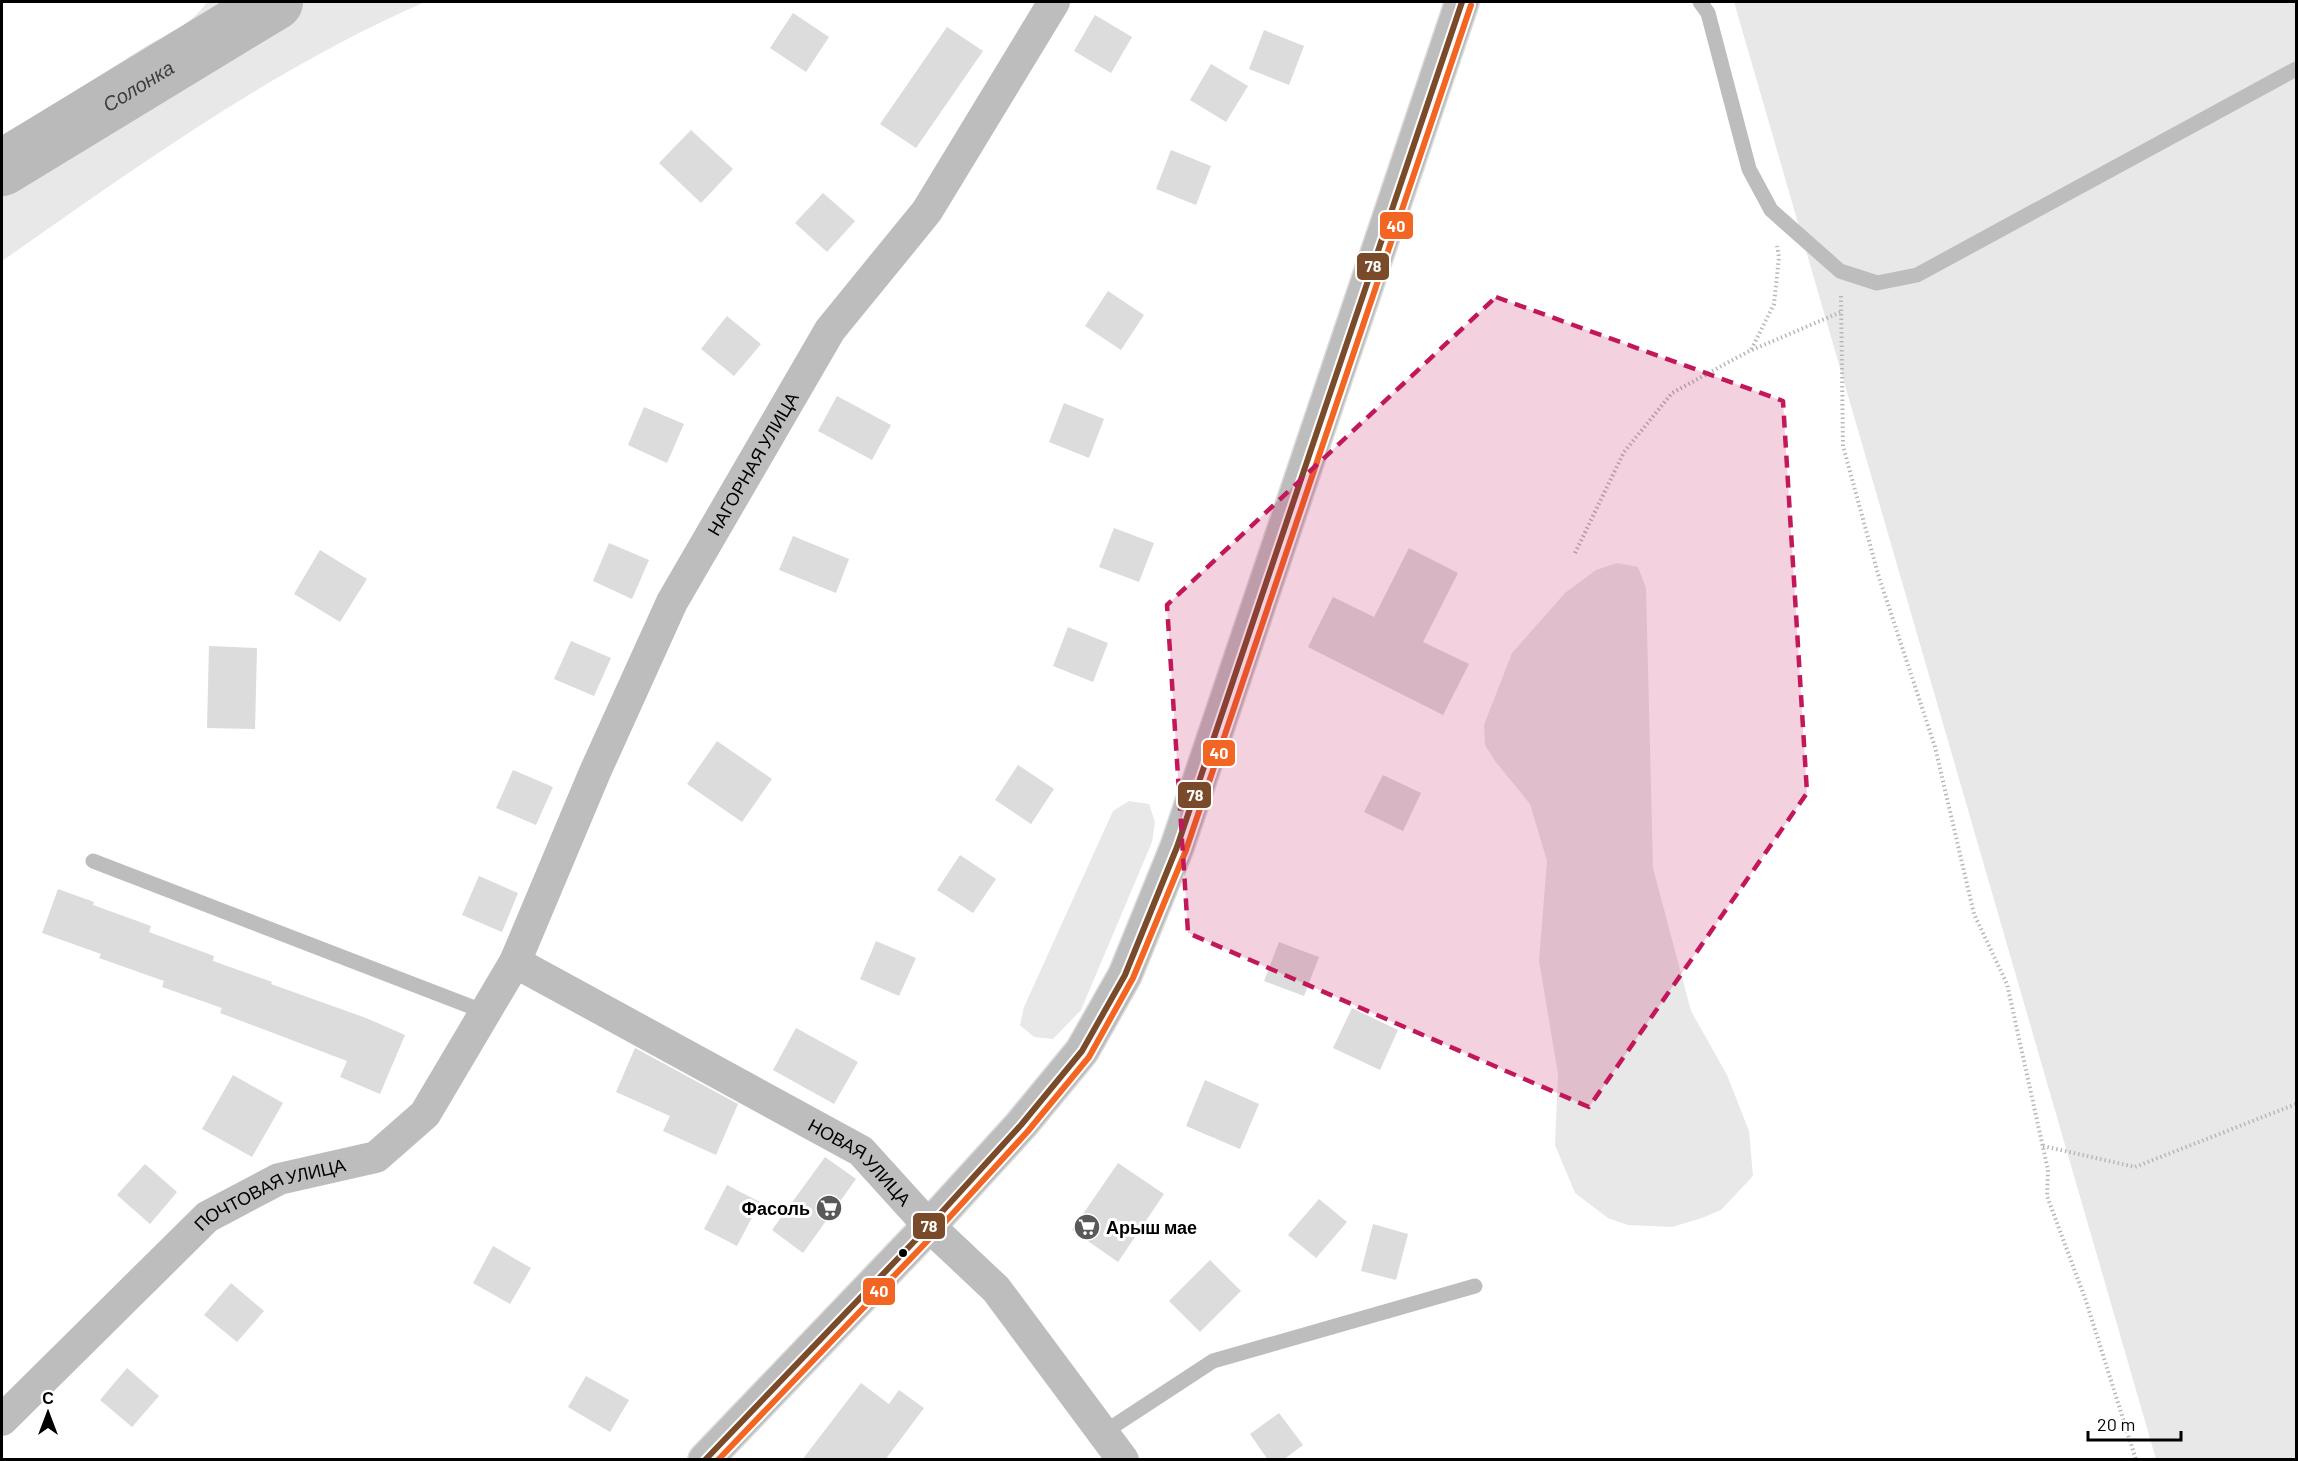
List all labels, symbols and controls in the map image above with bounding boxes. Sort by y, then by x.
water label: Солонка [98,55,178,116]
line badge: 40 [1379,211,1414,240]
text: 40 [1387,216,1405,235]
line badge: 78 [1356,252,1390,281]
text: 78 [1365,256,1382,275]
street label: НАГОРНАЯ УЛИЦА [702,388,803,539]
line badge: 40 [1202,739,1236,767]
text: 40 [1210,743,1228,762]
line badge: 78 [1177,781,1212,809]
text: 78 [1187,785,1204,804]
street label: НОВАЯ УЛИЦА [805,1113,916,1210]
street label: ПОЧТОВАЯ УЛИЦА [189,1153,348,1235]
supermarket icon: Фасоль [814,1193,844,1223]
place label: Фасоль [742,1197,810,1219]
line badge: 78 [912,1212,946,1240]
supermarket icon: Арыш мае [1072,1212,1102,1242]
text: 78 [921,1216,938,1235]
place label: Арыш мае [1106,1216,1197,1238]
unlabelled marker [897,1247,909,1259]
line badge: 40 [862,1277,896,1306]
text: 40 [870,1281,888,1300]
north arrow [18,1383,78,1443]
text: С [42,1388,54,1407]
scale bar [2088,1404,2181,1442]
text: 20 m [2097,1413,2135,1435]

